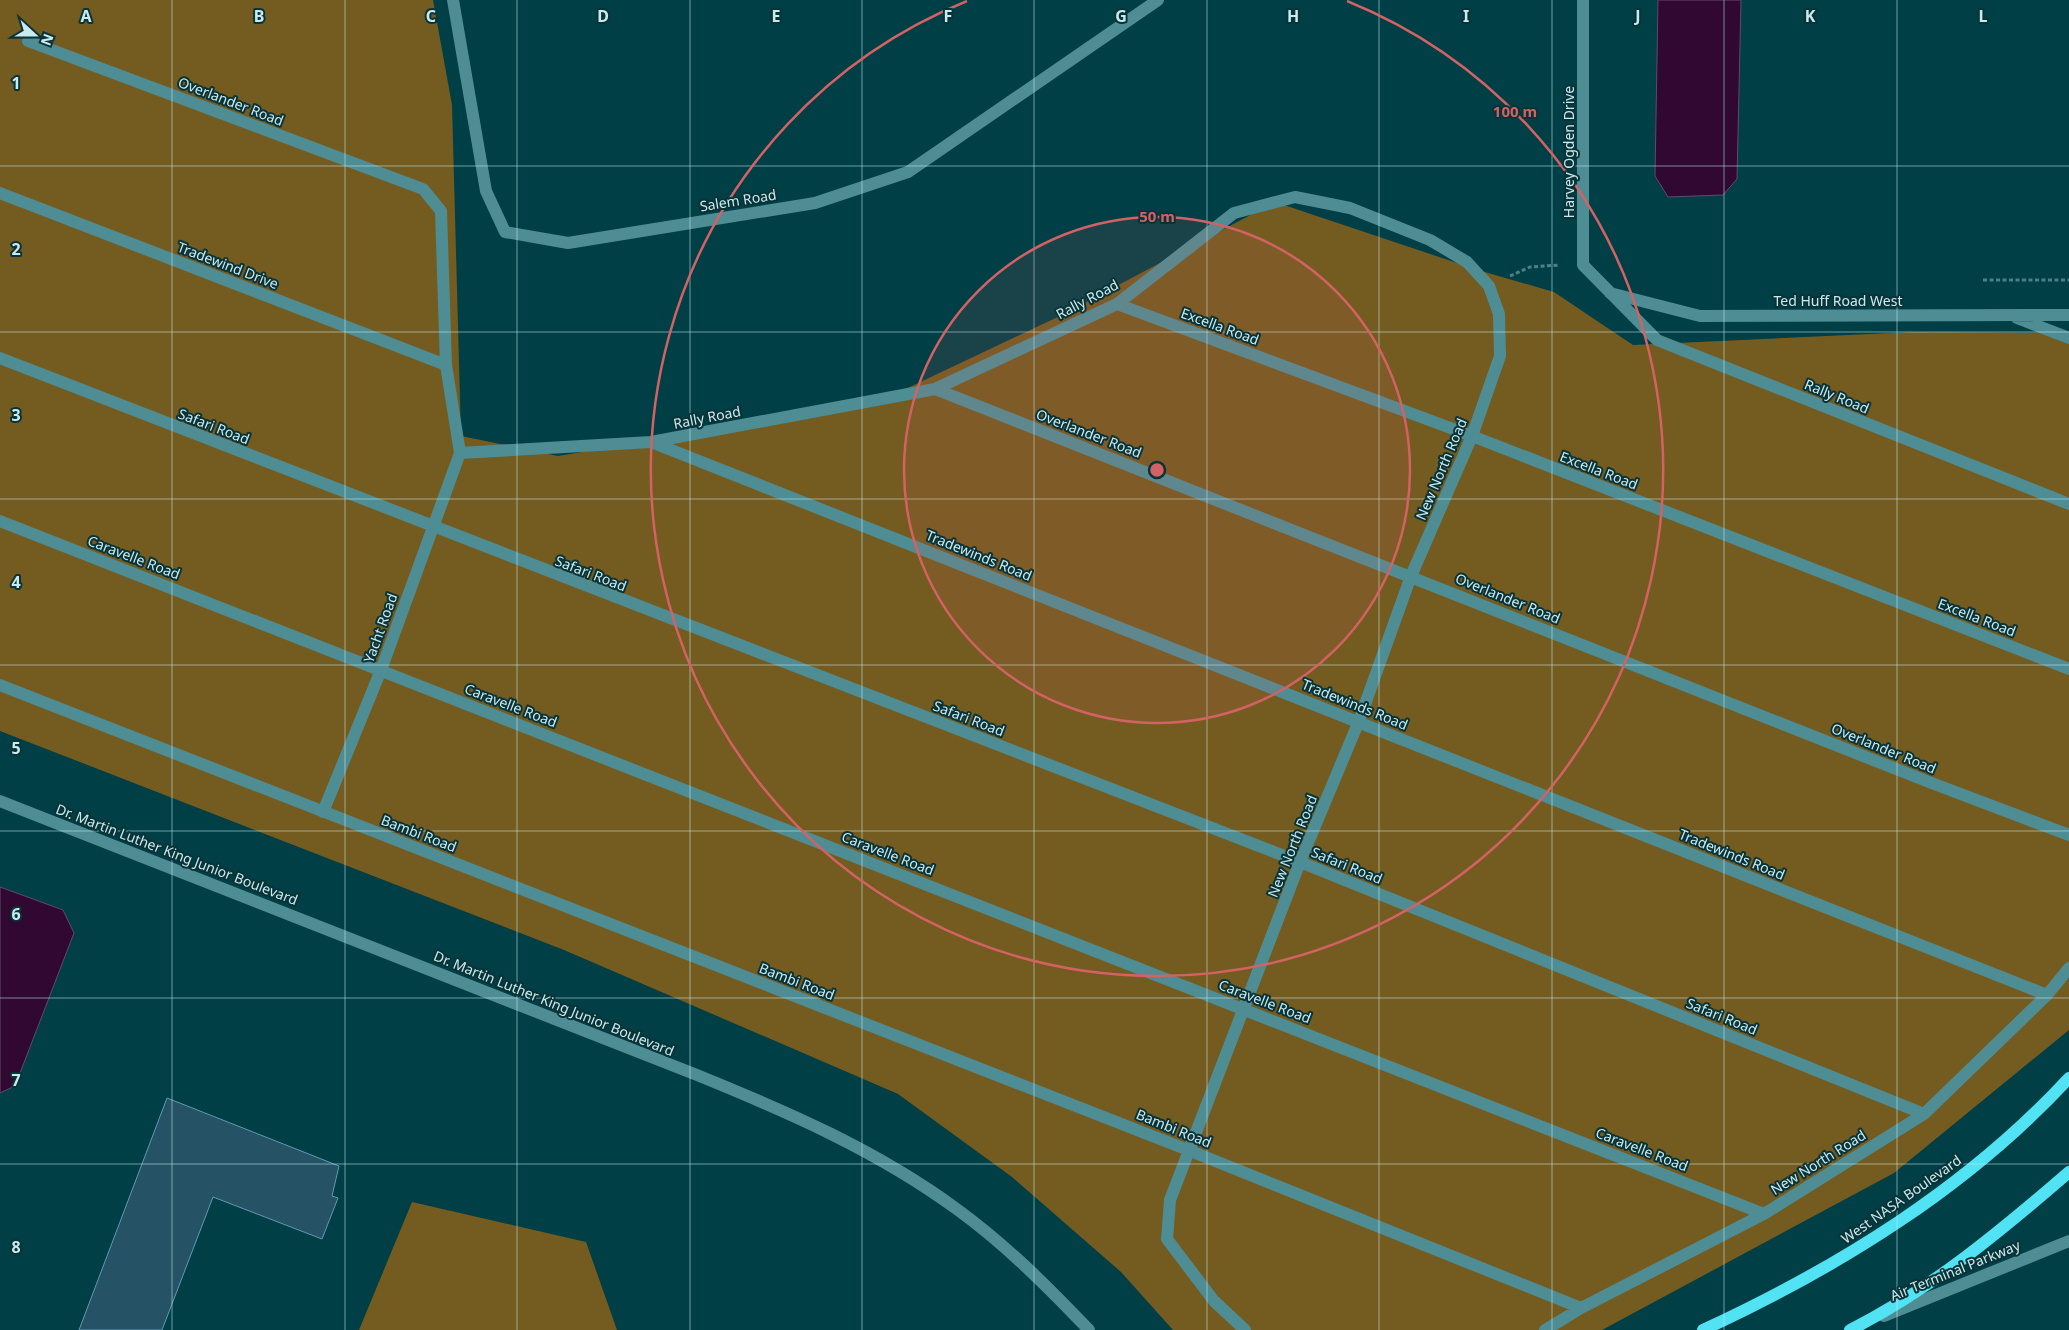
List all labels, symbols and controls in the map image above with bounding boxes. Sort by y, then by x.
text: A [80,5,92,27]
text: B [254,5,264,27]
text: C [426,5,436,27]
text: D [597,5,609,27]
text: E [772,5,781,27]
text: F [944,5,952,27]
text: G [1115,5,1127,27]
text: H [1287,5,1299,27]
text: I [1463,5,1469,27]
text: J [1633,5,1641,27]
text: K [1805,5,1816,27]
text: L [1979,5,1988,27]
north arrow [10,10,60,60]
text: N [37,31,59,49]
text: 1 [11,72,21,94]
street label: Overlander Road [176,72,286,130]
street label: Harvey Ogden Drive [1559,86,1578,218]
text: 100 m [1493,101,1537,121]
street label: Salem Road [698,185,778,215]
text: 50 m [1139,206,1175,226]
street label: Tradewind Drive [175,237,281,293]
text: 2 [11,238,21,260]
street label: Rally Road [1052,275,1122,323]
street label: Ted Huff Road West [1774,291,1902,310]
street label: Excella Road [1178,303,1262,349]
street label: Rally Road [1802,374,1872,418]
street label: Rally Road [672,401,742,433]
text: 3 [11,404,21,426]
street label: Safari Road [176,404,252,448]
street label: Overlander Road [1034,404,1144,462]
street label: New North Road [1411,415,1471,523]
street label: Excella Road [1557,446,1641,494]
centre of rings [1148,461,1166,479]
street label: Tradewinds Road [923,525,1035,585]
street label: Caravelle Road [85,531,183,583]
street label: Safari Road [553,551,629,595]
street label: Overlander Road [1453,568,1563,628]
text: 4 [11,571,21,593]
street label: Yacht Road [359,591,401,665]
street label: Excella Road [1935,593,2019,641]
street label: Tradewinds Road [1299,674,1411,734]
street label: Caravelle Road [462,679,560,731]
street label: Safari Road [931,696,1007,740]
street label: Overlander Road [1829,718,1939,778]
text: 5 [11,737,21,759]
street label: New North Road [1263,792,1321,900]
street label: Dr. Martin Luther King Junior Boulevard [53,799,301,909]
street label: Bambi Road [378,810,460,856]
street label: Tradewinds Road [1676,824,1788,884]
street label: Caravelle Road [839,827,937,879]
street label: Safari Road [1309,842,1385,888]
text: 6 [11,903,21,925]
street label: Dr. Martin Luther King Junior Boulevard [431,946,677,1060]
street label: Bambi Road [756,958,838,1004]
street label: Caravelle Road [1216,975,1314,1027]
street label: Safari Road [1684,993,1760,1039]
text: 7 [11,1069,21,1091]
street label: Bambi Road [1134,1104,1214,1152]
street label: Caravelle Road [1593,1123,1691,1175]
street label: New North Road [1767,1125,1869,1199]
street label: West NASA Boulevard [1837,1150,1965,1248]
street label: Air Terminal Parkway [1887,1235,2024,1305]
text: 8 [11,1236,21,1258]

